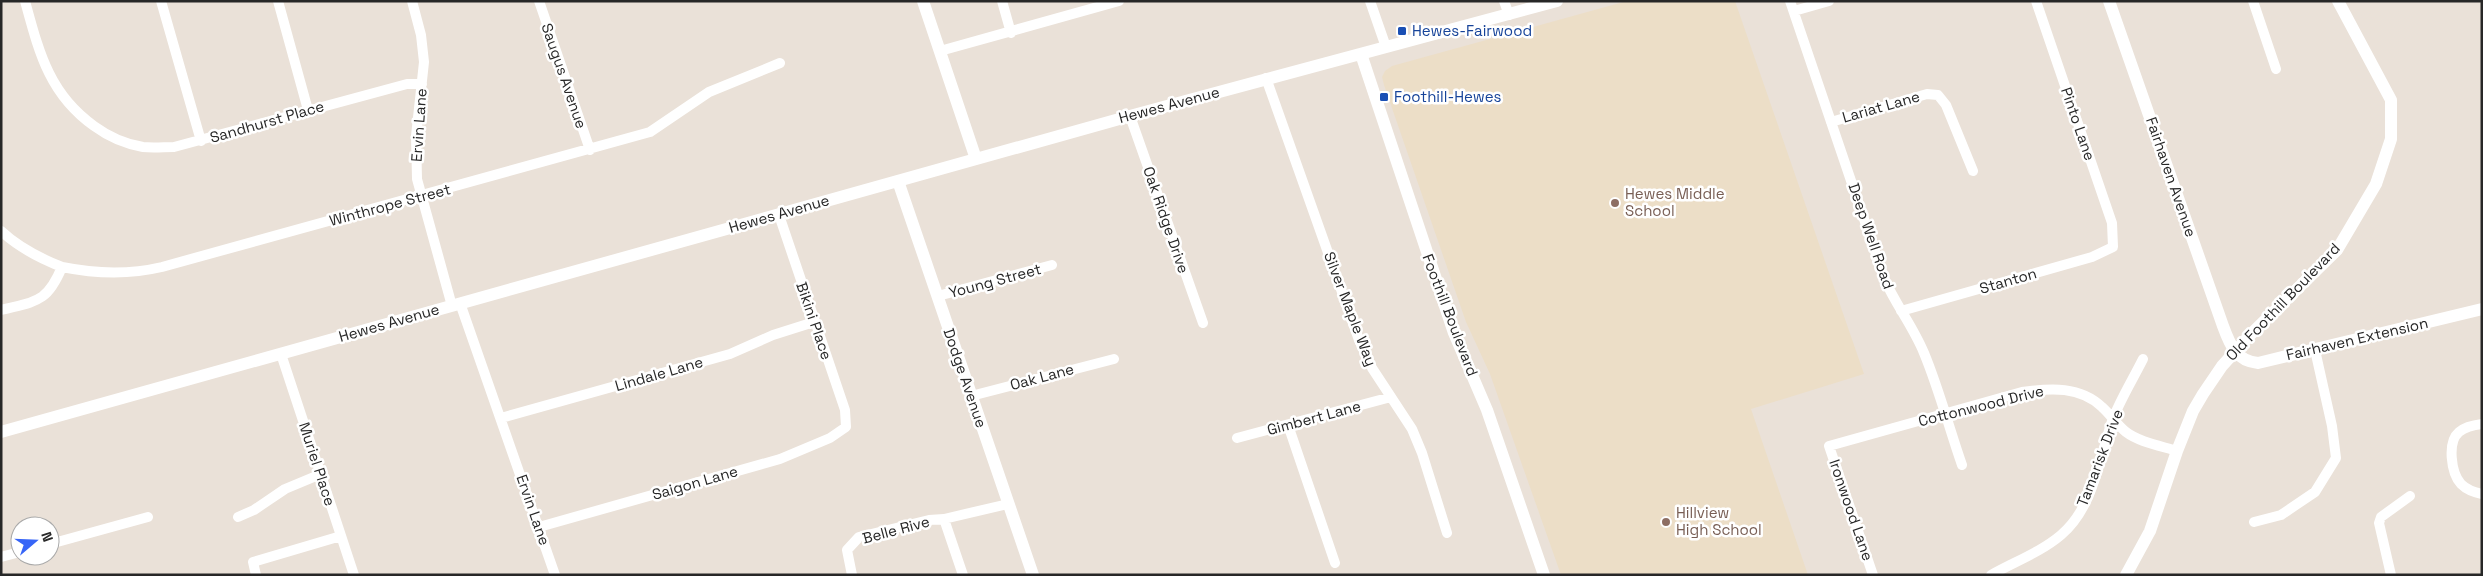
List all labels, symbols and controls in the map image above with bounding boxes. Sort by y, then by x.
street label: Saugus Avenue [538,21,591,131]
place label: Hewes-Fairwood [1412,21,1532,40]
marker: Hewes-Fairwood [1396,25,1408,37]
street label: Hewes Avenue [1116,82,1222,127]
street label: Pinto Lane [2057,85,2100,163]
street label: Lariat Lane [1840,86,1922,127]
street label: Ervin Lane [406,87,431,162]
place label: Foothill-Hewes [1394,87,1502,106]
marker: Foothill-Hewes [1378,91,1390,103]
street label: Sandhurst Place [208,96,326,147]
street label: Fairhaven Avenue [2142,114,2201,240]
street label: Oak Ridge Drive [1139,164,1194,276]
street label: Winthrope Street [327,179,453,230]
street label: Deep Well Road [1844,180,1899,291]
place label: Hewes Middle School [1625,184,1725,220]
street label: Hewes Avenue [726,190,832,237]
marker: Hewes Middle School [1609,197,1621,209]
street label: Old Foothill Boulevard [2221,239,2344,365]
street label: Silver Maple Way [1320,249,1381,369]
street label: Foothill Boulevard [1418,251,1483,379]
street label: Young Street [947,259,1043,302]
street label: Stanton [1977,263,2039,298]
street label: Bikini Place [792,279,837,362]
street label: Hewes Avenue [336,299,442,346]
street label: Fairhaven Extension [2284,313,2430,364]
street label: Dodge Avenue [940,326,991,430]
street label: Lindale Lane [613,352,705,395]
street label: Oak Lane [1008,359,1076,394]
street label: Cottonwood Drive [1916,381,2046,430]
street label: Gimbert Lane [1265,396,1363,439]
street label: Tamarisk Drive [2072,406,2127,509]
street label: Muriel Place [295,420,340,508]
street label: Ironwood Lane [1825,457,1878,563]
street label: Saigon Lane [650,461,740,504]
street label: Ervin Lane [512,472,555,548]
place label: Hillview High School [1676,503,1762,539]
street label: Belle Rive [860,511,932,548]
north arrow [10,516,60,566]
marker: Hillview High School [1660,516,1672,528]
text: N [37,529,57,544]

